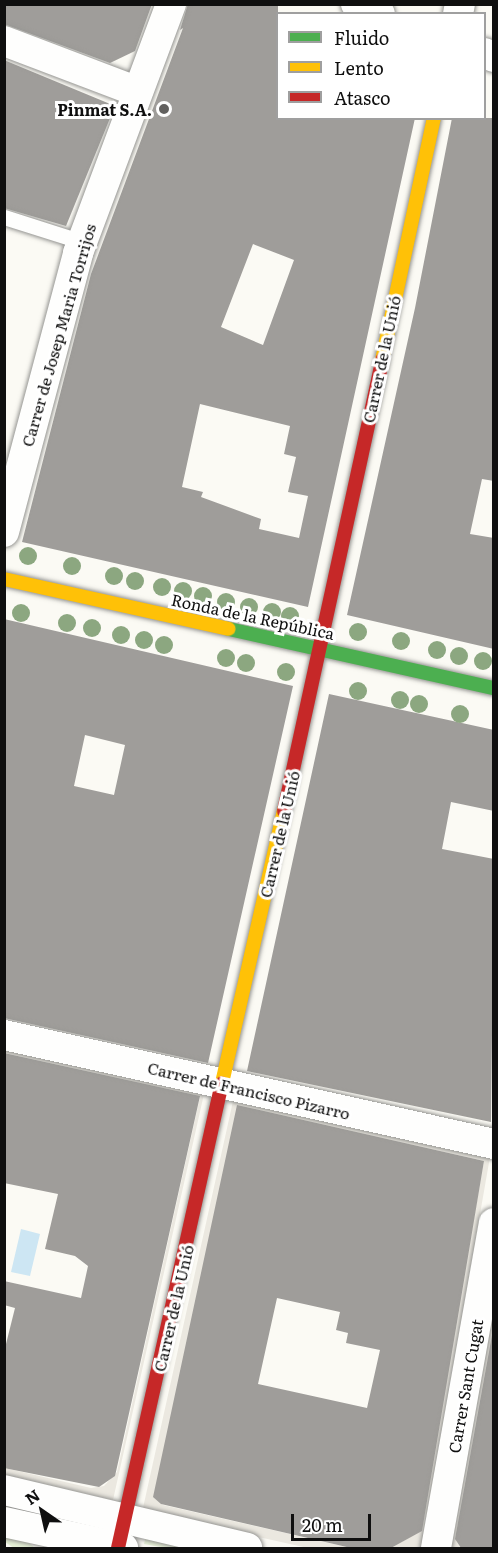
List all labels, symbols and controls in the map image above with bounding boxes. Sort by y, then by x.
legend [276,12,486,120]
text: Fluido [334,24,389,51]
text: Lento [334,54,384,81]
text: Atasco [334,84,391,111]
place label: Pinmat S.A. [57,99,152,119]
marker: Pinmat S.A. [157,102,171,116]
street label: Carrer de Josep Maria Torrijos [17,221,99,449]
street label: Carrer de la Unió [358,294,404,424]
street label: Ronda de la República [170,589,336,643]
street label: Carrer de la Unió [255,769,303,899]
street label: Carrer de Francisco Pizarro [146,1057,352,1123]
street label: Carrer de la Unió [149,1243,197,1373]
street label: Carrer Sant Cugat [444,1318,486,1454]
north arrow [12,1481,72,1541]
text: N [20,1482,44,1510]
scale bar [294,1502,374,1540]
text: 20 m [302,1511,343,1538]

